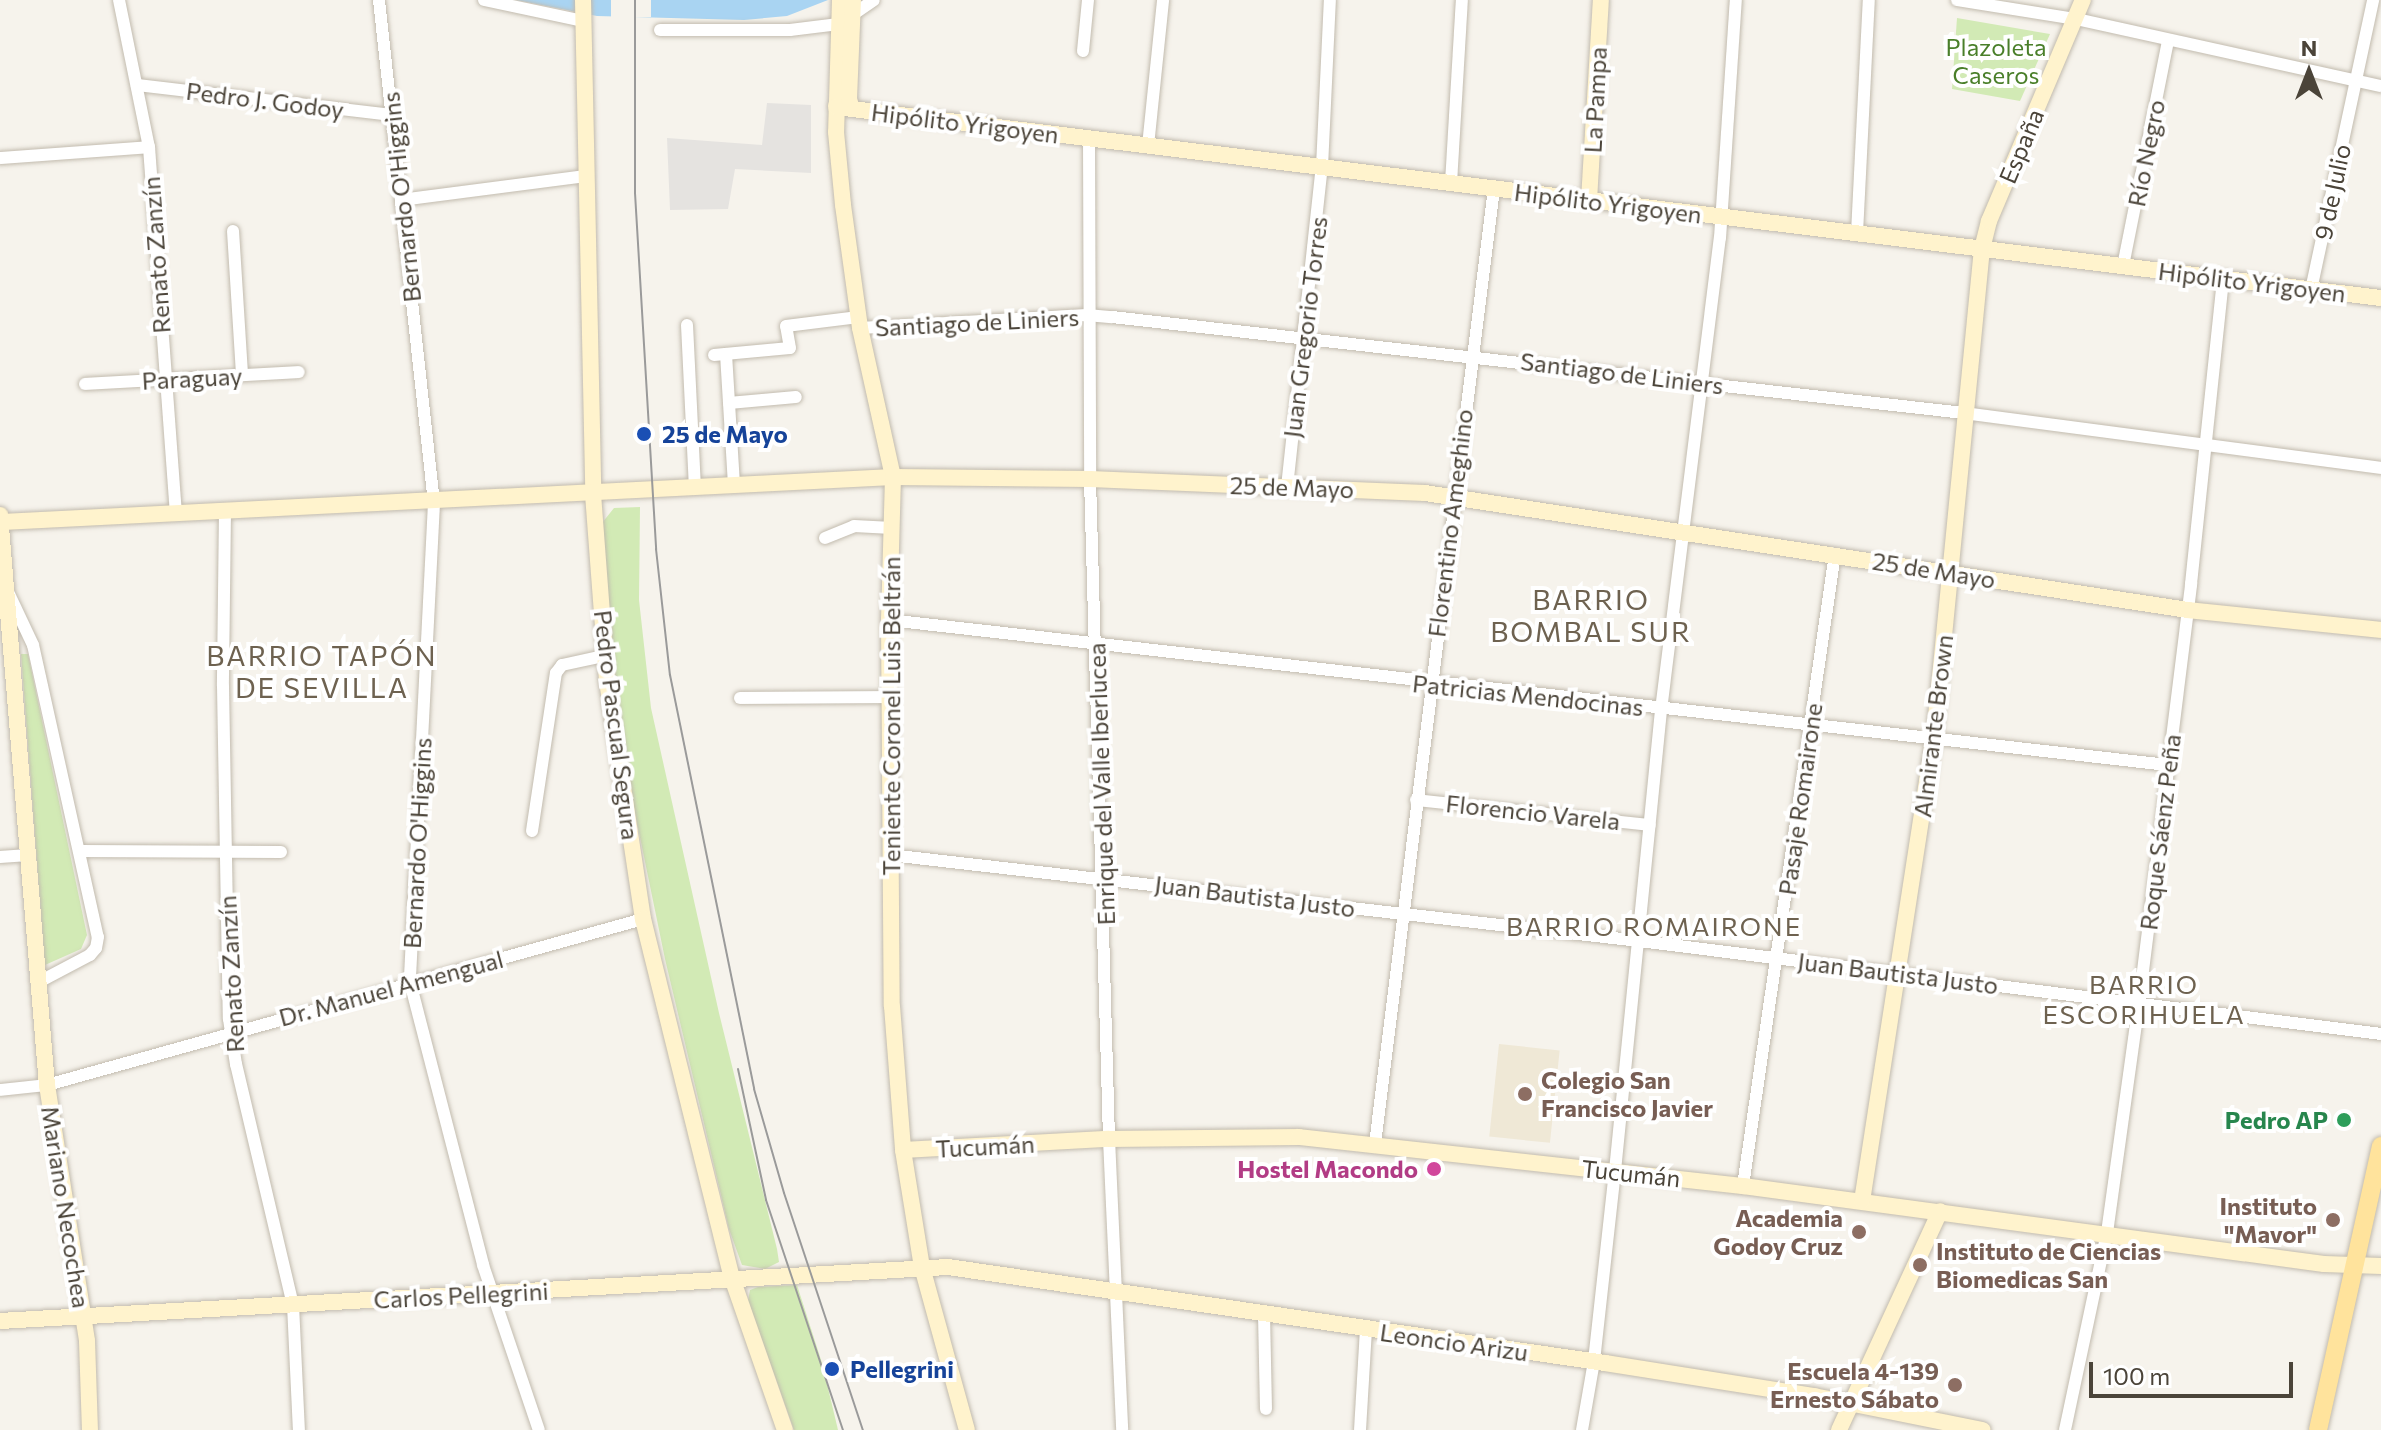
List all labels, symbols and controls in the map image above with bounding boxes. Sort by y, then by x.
north arrow [2269,32,2349,112]
park label: Plazoleta Caseros [1946,33,2046,89]
text: N [2301,34,2317,61]
street label: La Pampa [1578,46,1612,154]
street label: Pedro J. Godoy [185,76,345,124]
street label: Bernardo O'Higgins [376,90,426,304]
street label: Hipólito Yrigoyen [870,97,1060,149]
street label: Río Negro [2122,97,2170,209]
street label: España [1992,104,2050,188]
street label: 9 de Julio [2308,141,2356,243]
street label: Renato Zanzín [136,176,176,334]
street label: Hipólito Yrigoyen [1513,177,1703,229]
street label: Juan Gregorio Torres [1277,215,1333,439]
street label: Hipólito Yrigoyen [2157,256,2347,308]
street label: Santiago de Liniers [874,302,1080,342]
street label: Santiago de Liniers [1519,346,1725,400]
street label: Paraguay [141,361,243,395]
street label: Florentino Ameghino [1422,407,1478,639]
place label: 25 de Mayo [662,420,788,448]
marker: 25 de Mayo [633,423,655,445]
street label: 25 de Mayo [1229,470,1355,504]
street label: 25 de Mayo [1870,546,1998,594]
street label: Teniente Coronel Luis Beltrán [877,556,905,876]
district label: BARRIO BOMBAL SUR [1490,582,1692,648]
street label: Pedro Pascual Segura [589,608,645,842]
street label: Almirante Brown [1908,633,1958,819]
district label: BARRIO TAPÓN DE SEVILLA [206,638,438,704]
street label: Enrique del Valle Iberlucea [1082,642,1120,926]
street label: Patricias Mendocinas [1411,669,1645,721]
street label: Pasaje Romairone [1772,701,1828,897]
street label: Roque Sáenz Peña [2134,732,2186,932]
street label: Bernardo O'Higgins [397,737,437,949]
street label: Florencio Varela [1444,789,1622,835]
street label: Juan Bautista Justo [1153,869,1357,923]
street label: Renato Zanzín [213,895,249,1053]
district label: BARRIO ROMAIRONE [1506,910,1802,942]
street label: Dr. Manuel Amengual [276,944,506,1032]
street label: Juan Bautista Justo [1796,946,2000,1000]
district label: BARRIO ESCORIHUELA [2042,968,2246,1030]
place label: Colegio San Francisco Javier [1541,1066,1713,1122]
marker: Colegio San Francisco Javier [1516,1085,1534,1103]
street label: Mariano Necochea [36,1104,96,1310]
place label: Pedro AP [2225,1106,2328,1134]
marker: Pedro AP [2335,1111,2353,1129]
street label: Tucumán [935,1129,1035,1163]
street label: Tucumán [1580,1153,1682,1193]
place label: Hostel Macondo [1237,1155,1418,1183]
marker: Hostel Macondo [1425,1160,1443,1178]
place label: Instituto "Mavor" [2219,1192,2317,1248]
place label: Academia Godoy Cruz [1713,1204,1843,1260]
marker: Instituto "Mavor" [2324,1211,2342,1229]
marker: Academia Godoy Cruz [1850,1223,1868,1241]
place label: Instituto de Ciencias Biomedicas San [1936,1237,2161,1293]
marker: Instituto de Ciencias Biomedicas San [1911,1256,1929,1274]
street label: Carlos Pellegrini [373,1276,549,1314]
street label: Leoncio Arizu [1378,1317,1530,1367]
scale bar [2093,1346,2297,1396]
place label: Pellegrini [850,1355,954,1383]
place label: Escuela 4-139 Ernesto Sábato [1770,1357,1939,1413]
marker: Pellegrini [821,1358,843,1380]
text: 100 m [2103,1361,2170,1390]
marker: Escuela 4-139 Ernesto Sábato [1946,1376,1964,1394]

